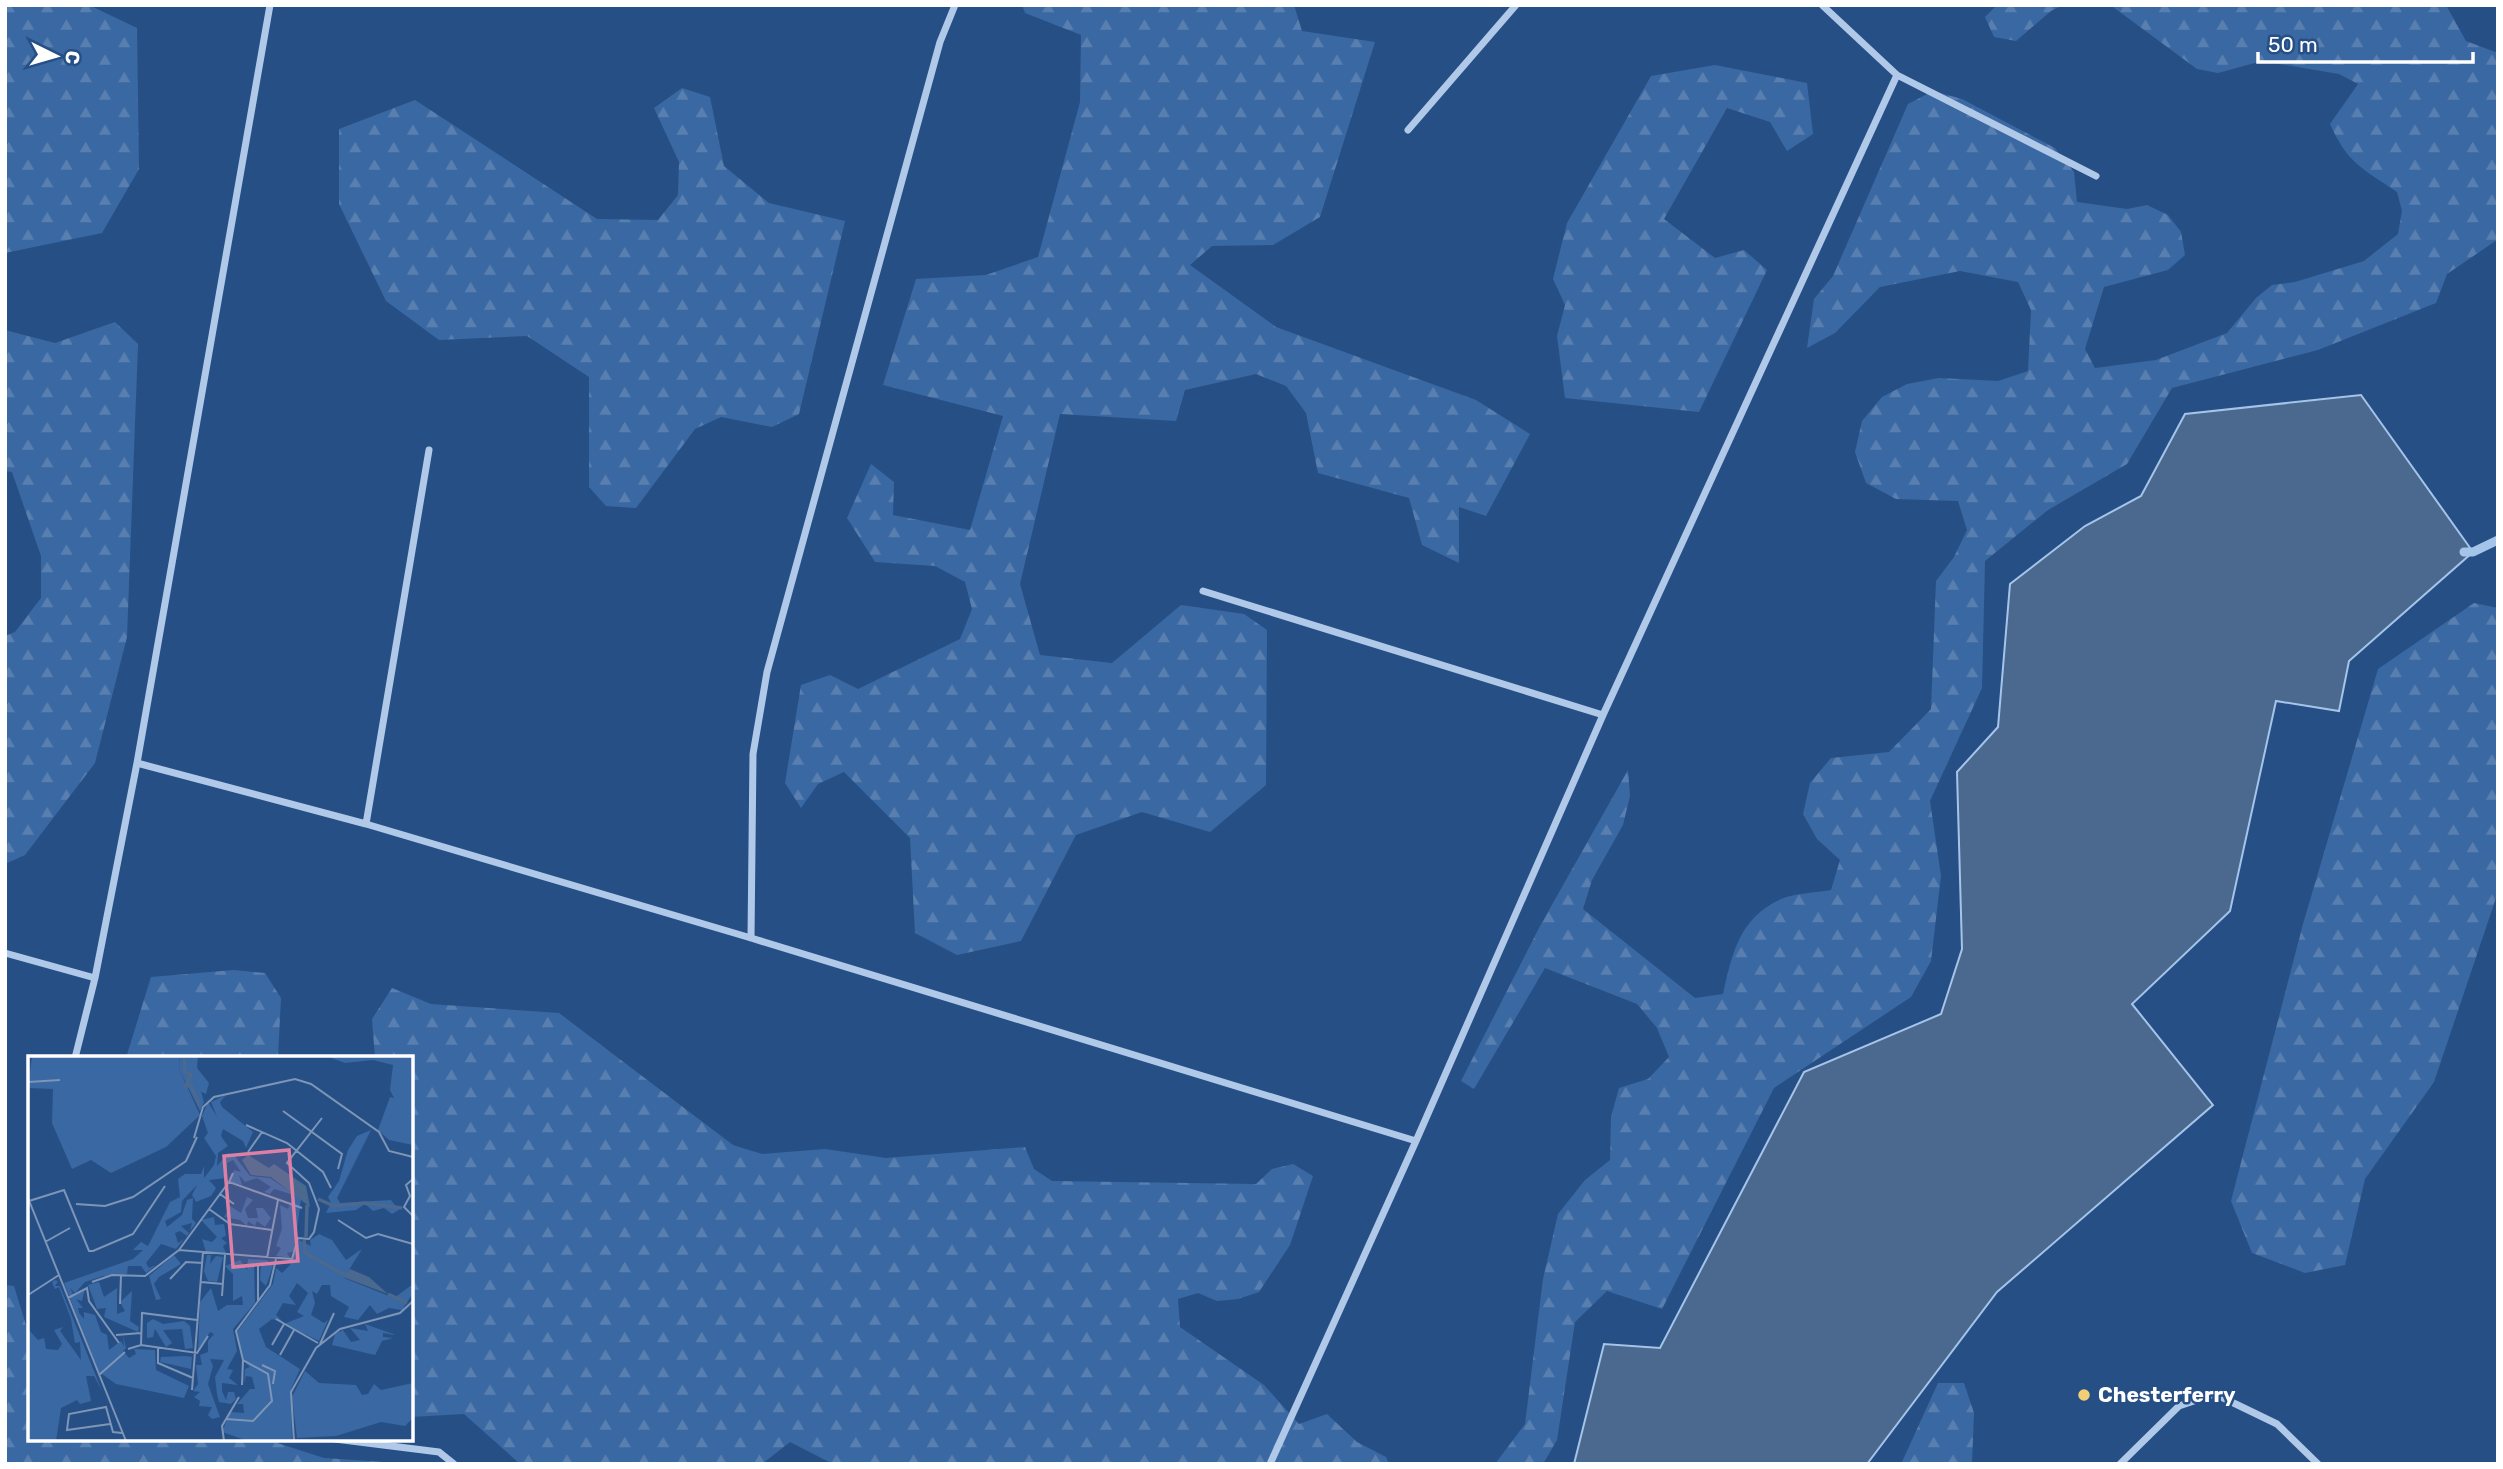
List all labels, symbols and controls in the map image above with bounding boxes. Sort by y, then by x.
north arrow [21,21,91,91]
scale bar [2258,21,2473,65]
text: 50 m [2268,32,2318,57]
text: С [60,50,84,65]
inset map [28,1056,413,1441]
place label: Chesterferry [2098,1382,2236,1407]
marker: Chesterferry [2076,1387,2092,1403]

